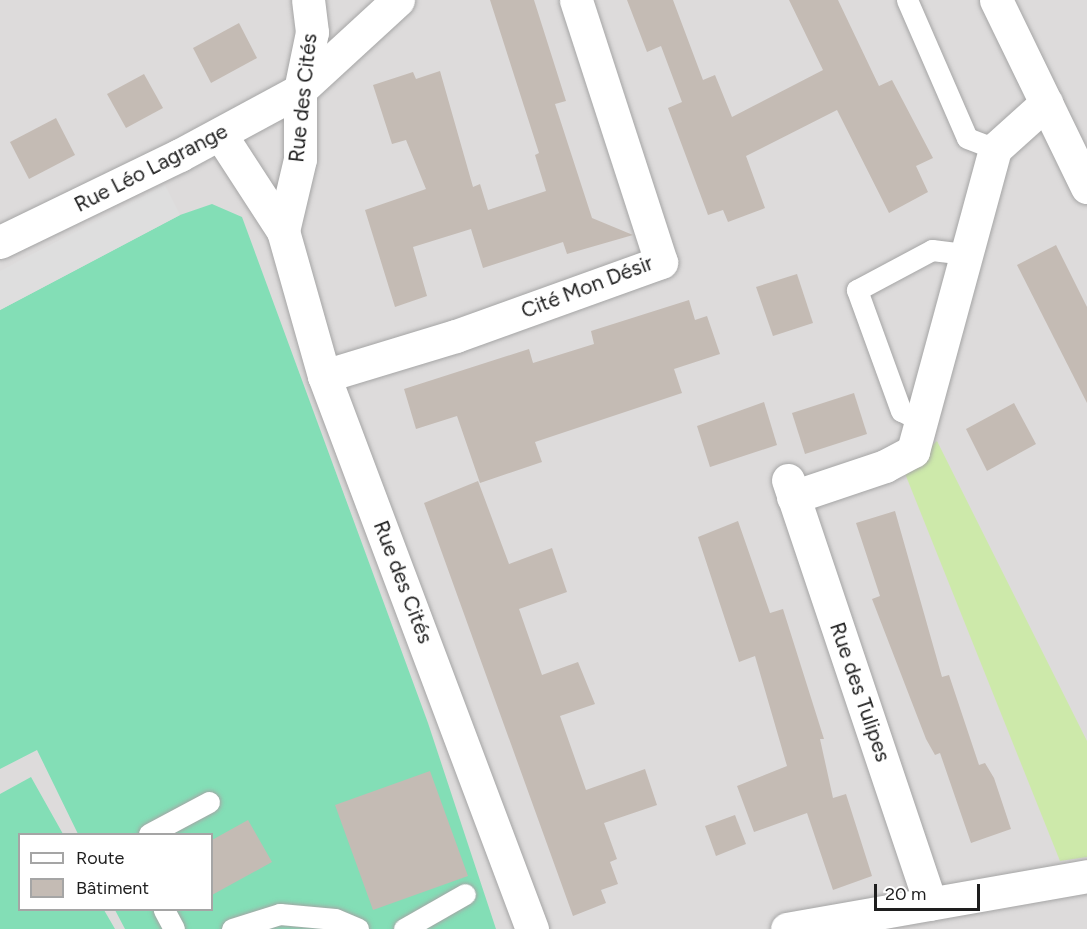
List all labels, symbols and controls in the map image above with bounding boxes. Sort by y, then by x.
street label: Rue des Cités [284,32,322,164]
street label: Rue Léo Lagrange [70,119,232,217]
street label: Cité Mon Désir [518,250,656,324]
street label: Rue des Cités [368,517,438,647]
street label: Rue des Tulipes [824,619,896,765]
legend [18,833,213,911]
text: Route [76,847,124,869]
scale bar [877,872,984,910]
text: Bâtiment [76,877,149,899]
text: 20 m [885,883,926,905]

